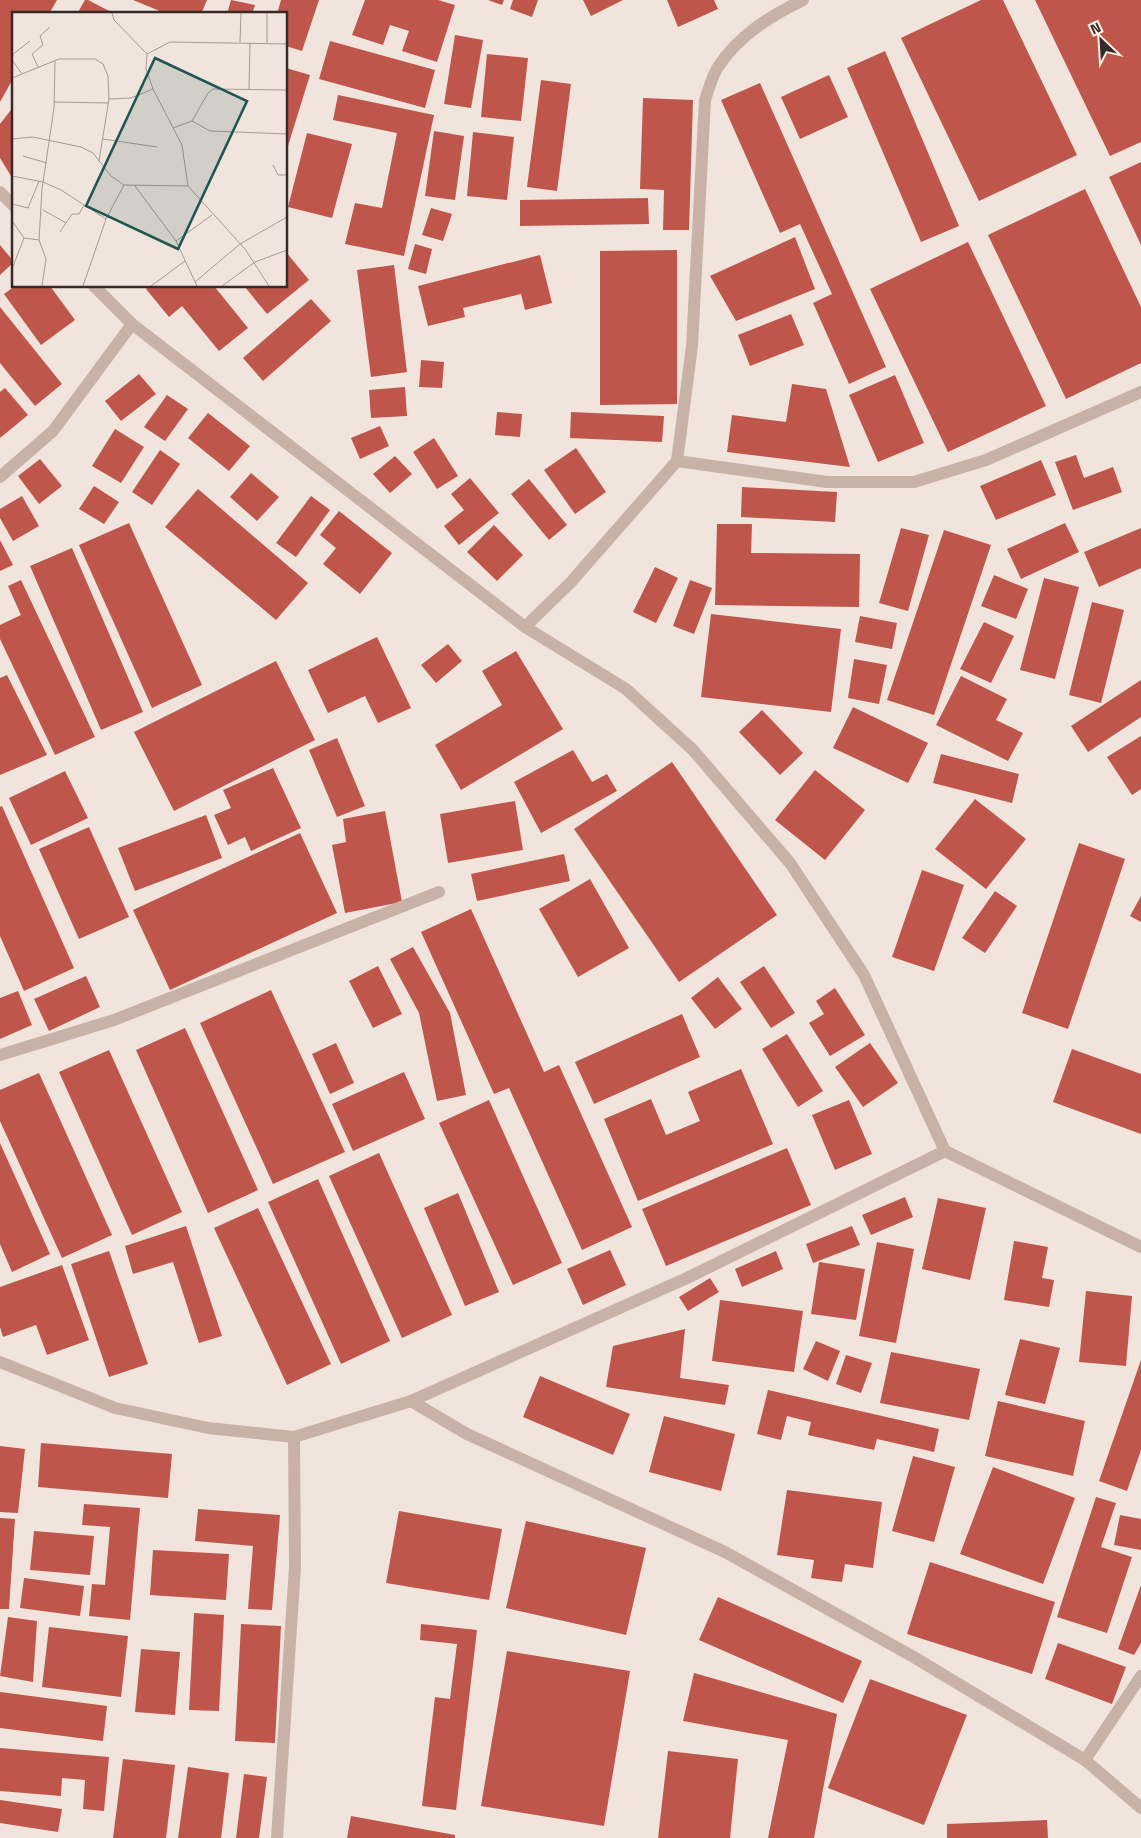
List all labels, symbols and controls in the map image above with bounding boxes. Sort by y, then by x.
inset map [12,12,288,288]
north arrow [1076,15,1126,65]
text: N [1086,16,1104,39]

